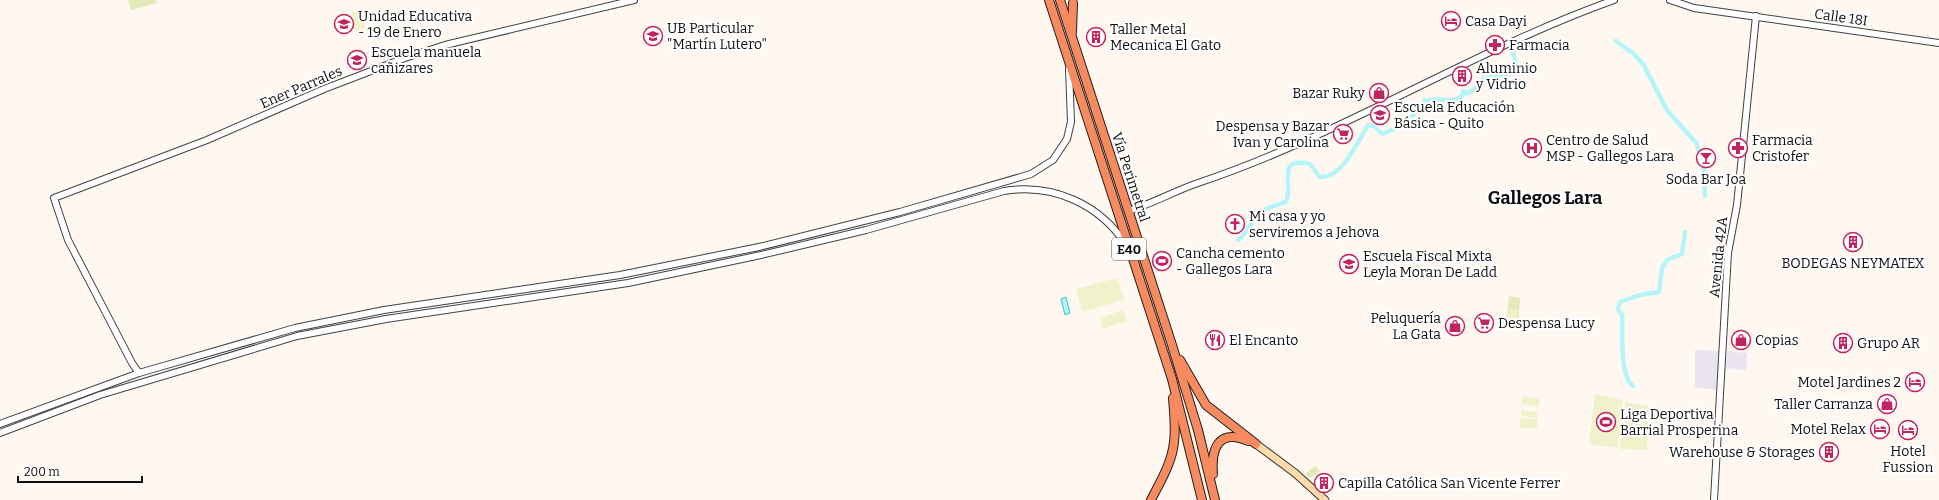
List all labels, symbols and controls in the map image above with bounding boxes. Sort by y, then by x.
street label: Calle 18I [1813,5,1869,30]
place label: Unidad Educativa - 19 de Enero [358,8,473,41]
hotel icon: Casa Dayi [1440,10,1462,32]
school or university icon: Unidad Educativa - 19 de Enero [333,13,355,35]
place label: Casa Dayi [1465,13,1527,30]
place label: UB Particular "Martín Lutero" [667,20,767,53]
place label: Taller Metal Mecanica El Gato [1110,21,1221,54]
school or university icon: UB Particular "Martín Lutero" [642,25,664,47]
building icon: Taller Metal Mecanica El Gato [1085,26,1107,48]
pharmacy icon: Farmacia [1484,34,1506,56]
place label: Farmacia [1509,37,1570,54]
place label: Escuela manuela cañizares [371,44,482,77]
school or university icon: Escuela manuela cañizares [346,49,368,71]
place label: Aluminio y Vidrio [1475,60,1537,93]
street label: Ener Parrales [258,63,345,112]
building icon: Aluminio y Vidrio [1451,65,1473,87]
shop icon: Bazar Ruky [1368,82,1390,104]
place label: Bazar Ruky [1292,85,1366,102]
place label: Escuela Educación Básica - Quito [1394,99,1515,132]
school or university icon: Escuela Educación Básica - Quito [1369,104,1391,126]
place label: Despensa y Bazar Ivan y Carolina [1216,118,1329,151]
supermarket icon: Despensa y Bazar Ivan y Carolina [1332,123,1354,145]
street label: Vía Perimetral [1108,130,1153,224]
place label: Centro de Salud MSP - Gallegos Lara [1546,132,1674,165]
place label: Farmacia Cristofer [1752,132,1813,165]
hospital icon: Centro de Salud MSP - Gallegos Lara [1521,137,1543,159]
pharmacy icon: Farmacia Cristofer [1727,137,1749,159]
bar icon: Soda Bar Joa [1695,147,1717,169]
place label: Soda Bar Joa [1666,171,1747,188]
district label: Gallegos Lara [1488,187,1602,209]
place label: Mi casa y yo serviremos a Jehova [1249,208,1380,241]
church icon: Mi casa y yo serviremos a Jehova [1224,213,1246,235]
street label: Avenida 42A [1706,216,1731,298]
building icon: BODEGAS NEYMATEX [1842,231,1864,253]
road number: E40 [1112,238,1146,260]
place label: Cancha cemento - Gallegos Lara [1176,245,1285,278]
place label: Escuela Fiscal Mixta Leyla Moran De Ladd [1363,248,1497,281]
sports icon: Cancha cemento - Gallegos Lara [1151,250,1173,272]
school or university icon: Escuela Fiscal Mixta Leyla Moran De Ladd [1338,253,1360,275]
place label: BODEGAS NEYMATEX [1781,255,1925,272]
place label: Peluquería La Gata [1370,310,1441,343]
supermarket icon: Despensa Lucy [1473,312,1495,334]
shop icon: Peluquería La Gata [1444,315,1466,337]
place label: Despensa Lucy [1498,315,1595,332]
restaurant icon: El Encanto [1204,329,1226,351]
shop icon: Copias [1730,329,1752,351]
place label: El Encanto [1229,332,1298,349]
place label: Copias [1755,332,1798,349]
building icon: Grupo AR [1832,332,1854,354]
place label: Grupo AR [1857,335,1920,352]
hotel icon: Motel Jardines 2 [1904,371,1926,393]
place label: Motel Jardines 2 [1797,374,1901,391]
shop icon: Taller Carranza [1876,393,1898,415]
place label: Taller Carranza [1774,396,1873,413]
place label: Liga Deportiva Barrial Prosperina [1620,406,1739,439]
sports icon: Liga Deportiva Barrial Prosperina [1595,411,1617,433]
hotel icon: Motel Relax [1869,418,1891,440]
hotel icon: Hotel Fussion [1897,419,1919,441]
place label: Motel Relax [1791,421,1866,438]
building icon: Warehouse & Storages [1818,441,1840,463]
place label: Hotel Fussion [1883,443,1934,476]
place label: Warehouse & Storages [1669,444,1815,461]
scale bar [18,458,142,484]
text: 200 m [24,465,60,479]
building icon: Capilla Católica San Vicente Ferrer [1313,472,1335,494]
place label: Capilla Católica San Vicente Ferrer [1338,475,1560,492]

